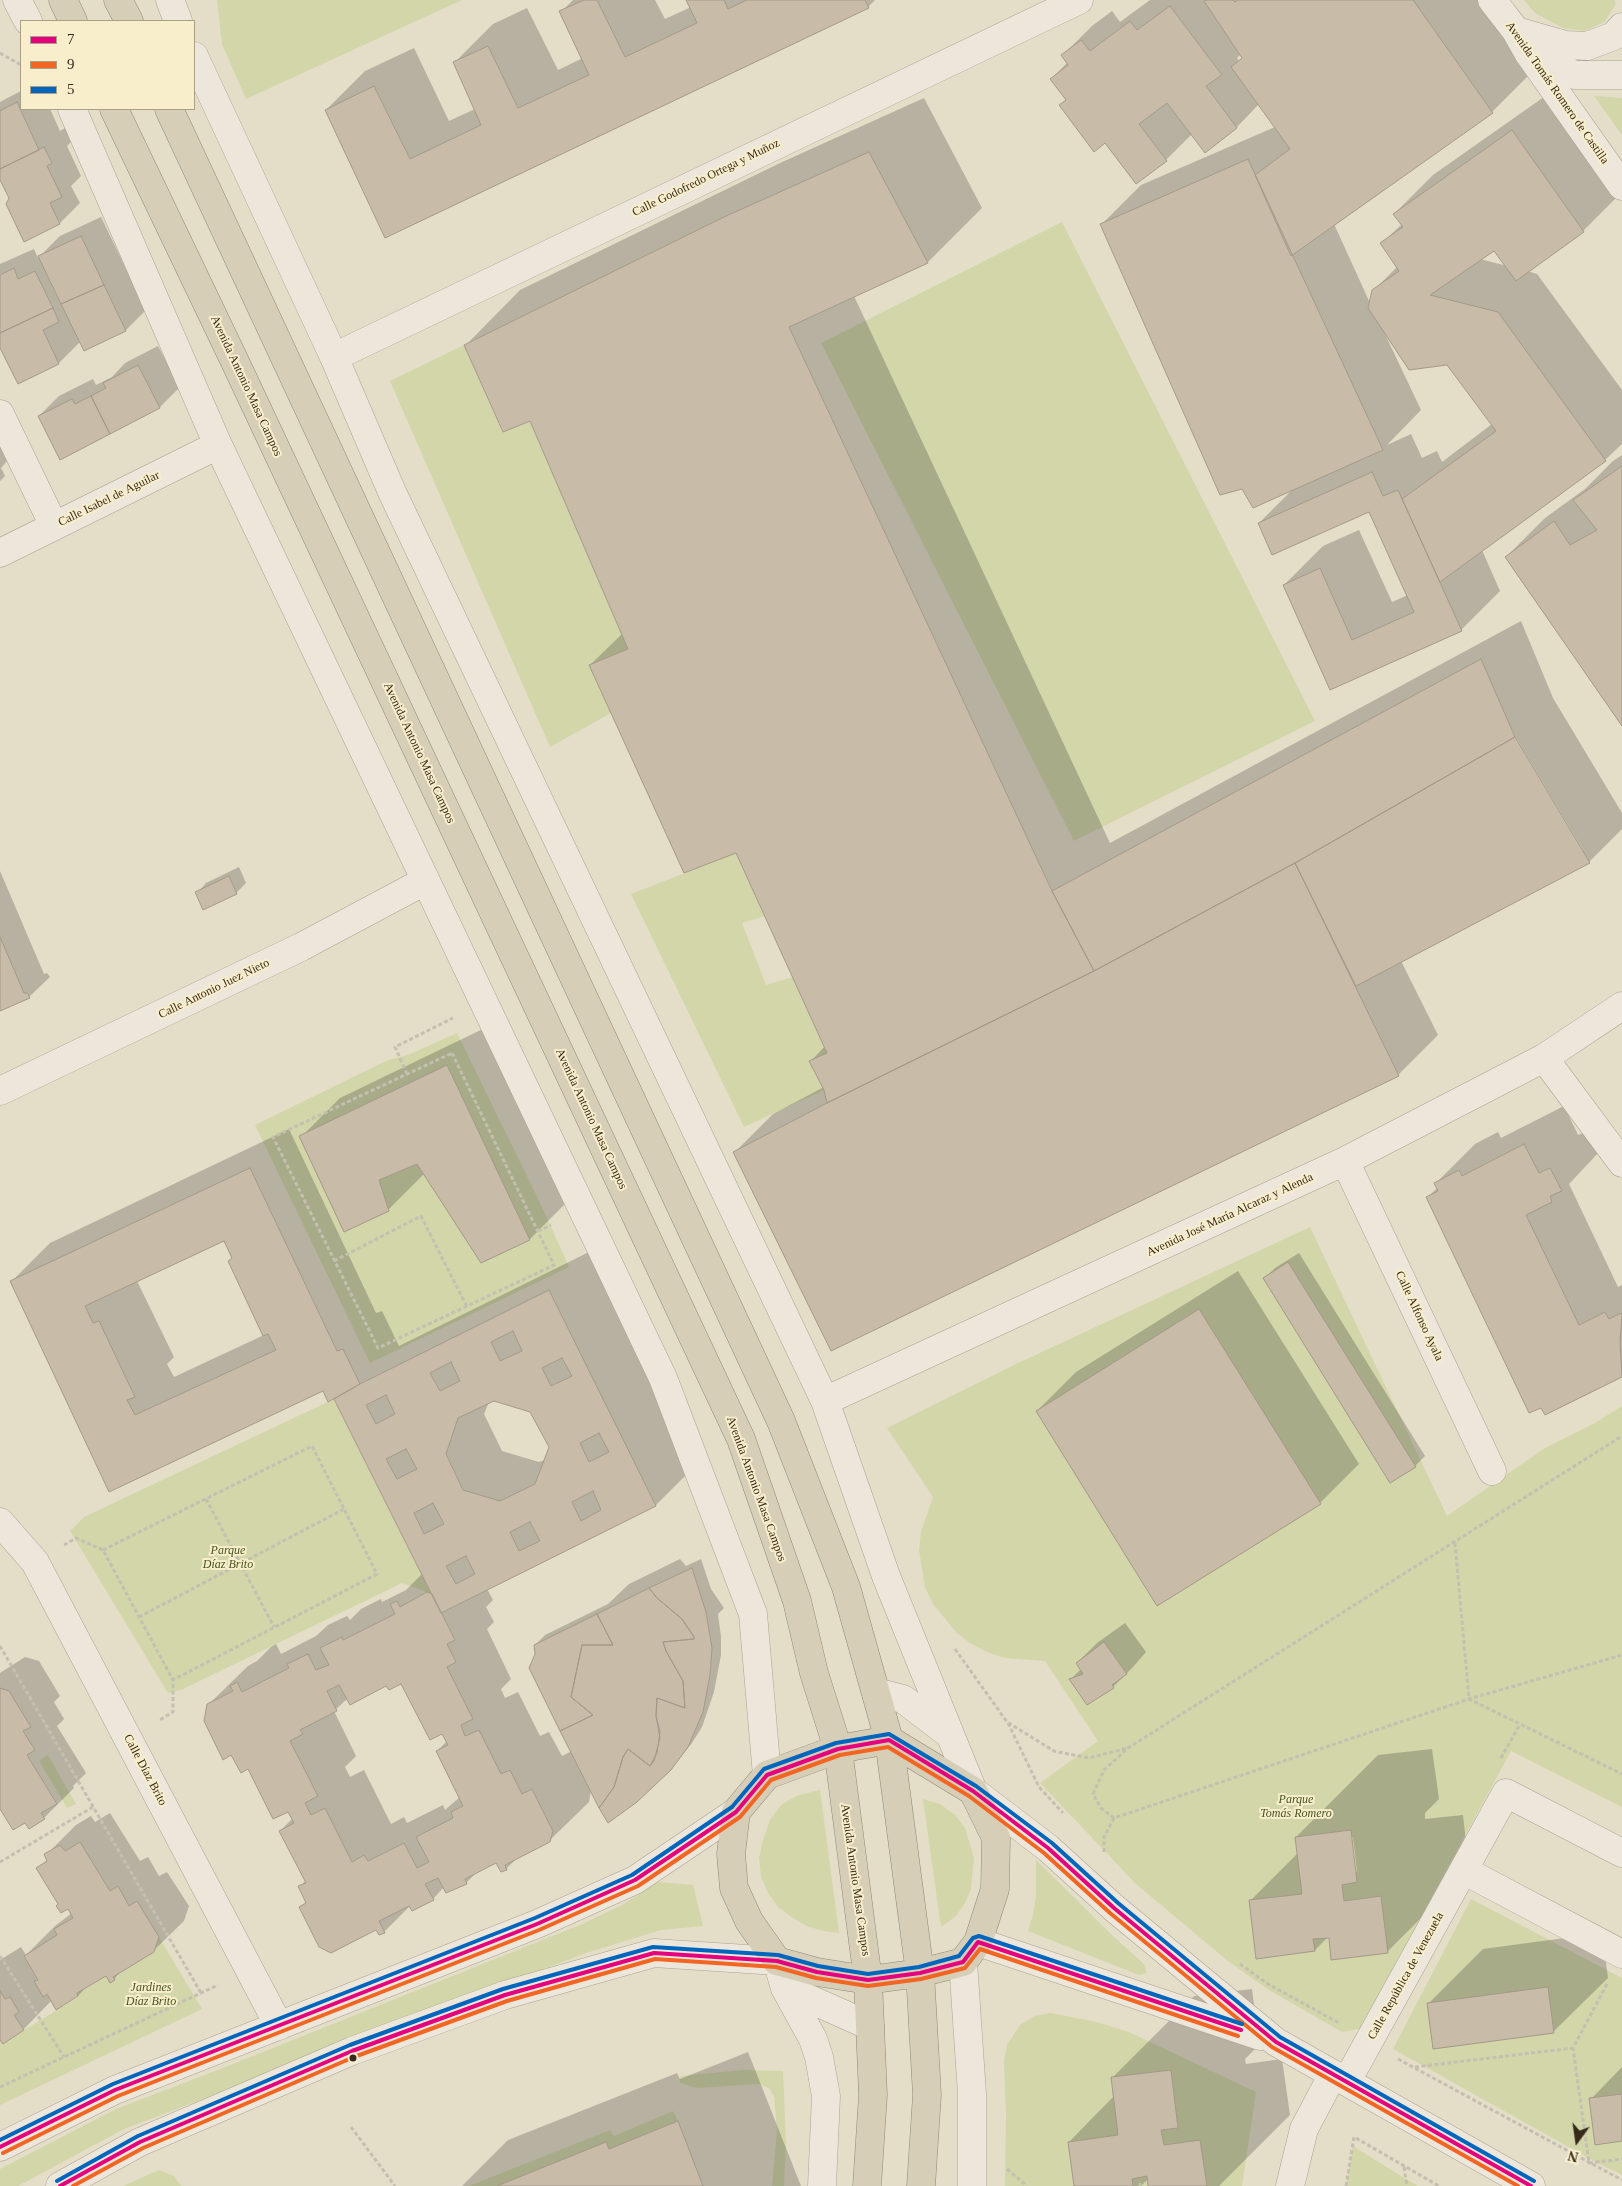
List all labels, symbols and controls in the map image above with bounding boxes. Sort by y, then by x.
street label: Avenida Tomás Romero de Castilla [1502,19,1612,167]
legend [20,20,195,110]
text: 7 [67,31,75,47]
text: 9 [67,56,75,72]
text: 5 [67,81,75,97]
street label: Calle Godofredo Ortega y Muñoz [630,136,782,220]
street label: Avenida Antonio Masa Campos [207,313,285,459]
street label: Calle Isabel de Aguilar [56,468,162,530]
street label: Avenida Antonio Masa Campos [380,680,458,826]
street label: Calle Antonio Juez Nieto [156,956,272,1022]
street label: Avenida Antonio Masa Campos [552,1046,630,1192]
street label: Avenida José María Alcaraz y Alenda [1144,1170,1316,1260]
street label: Calle Alfonso Ayala [1392,1269,1446,1363]
street label: Avenida Antonio Masa Campos [723,1414,789,1564]
park label: Parque Díaz Brito [203,1544,253,1572]
street label: Calle Díaz Brito [120,1732,170,1808]
park label: Parque Tomás Romero [1260,1793,1332,1821]
street label: Avenida Antonio Masa Campos [837,1803,873,1957]
street label: Calle República de Venezuela [1365,1910,1447,2042]
park label: Jardines Díaz Brito [126,1981,176,2009]
unlabelled marker [348,2053,358,2063]
north arrow [1552,2116,1602,2166]
text: N [1567,2148,1580,2165]

